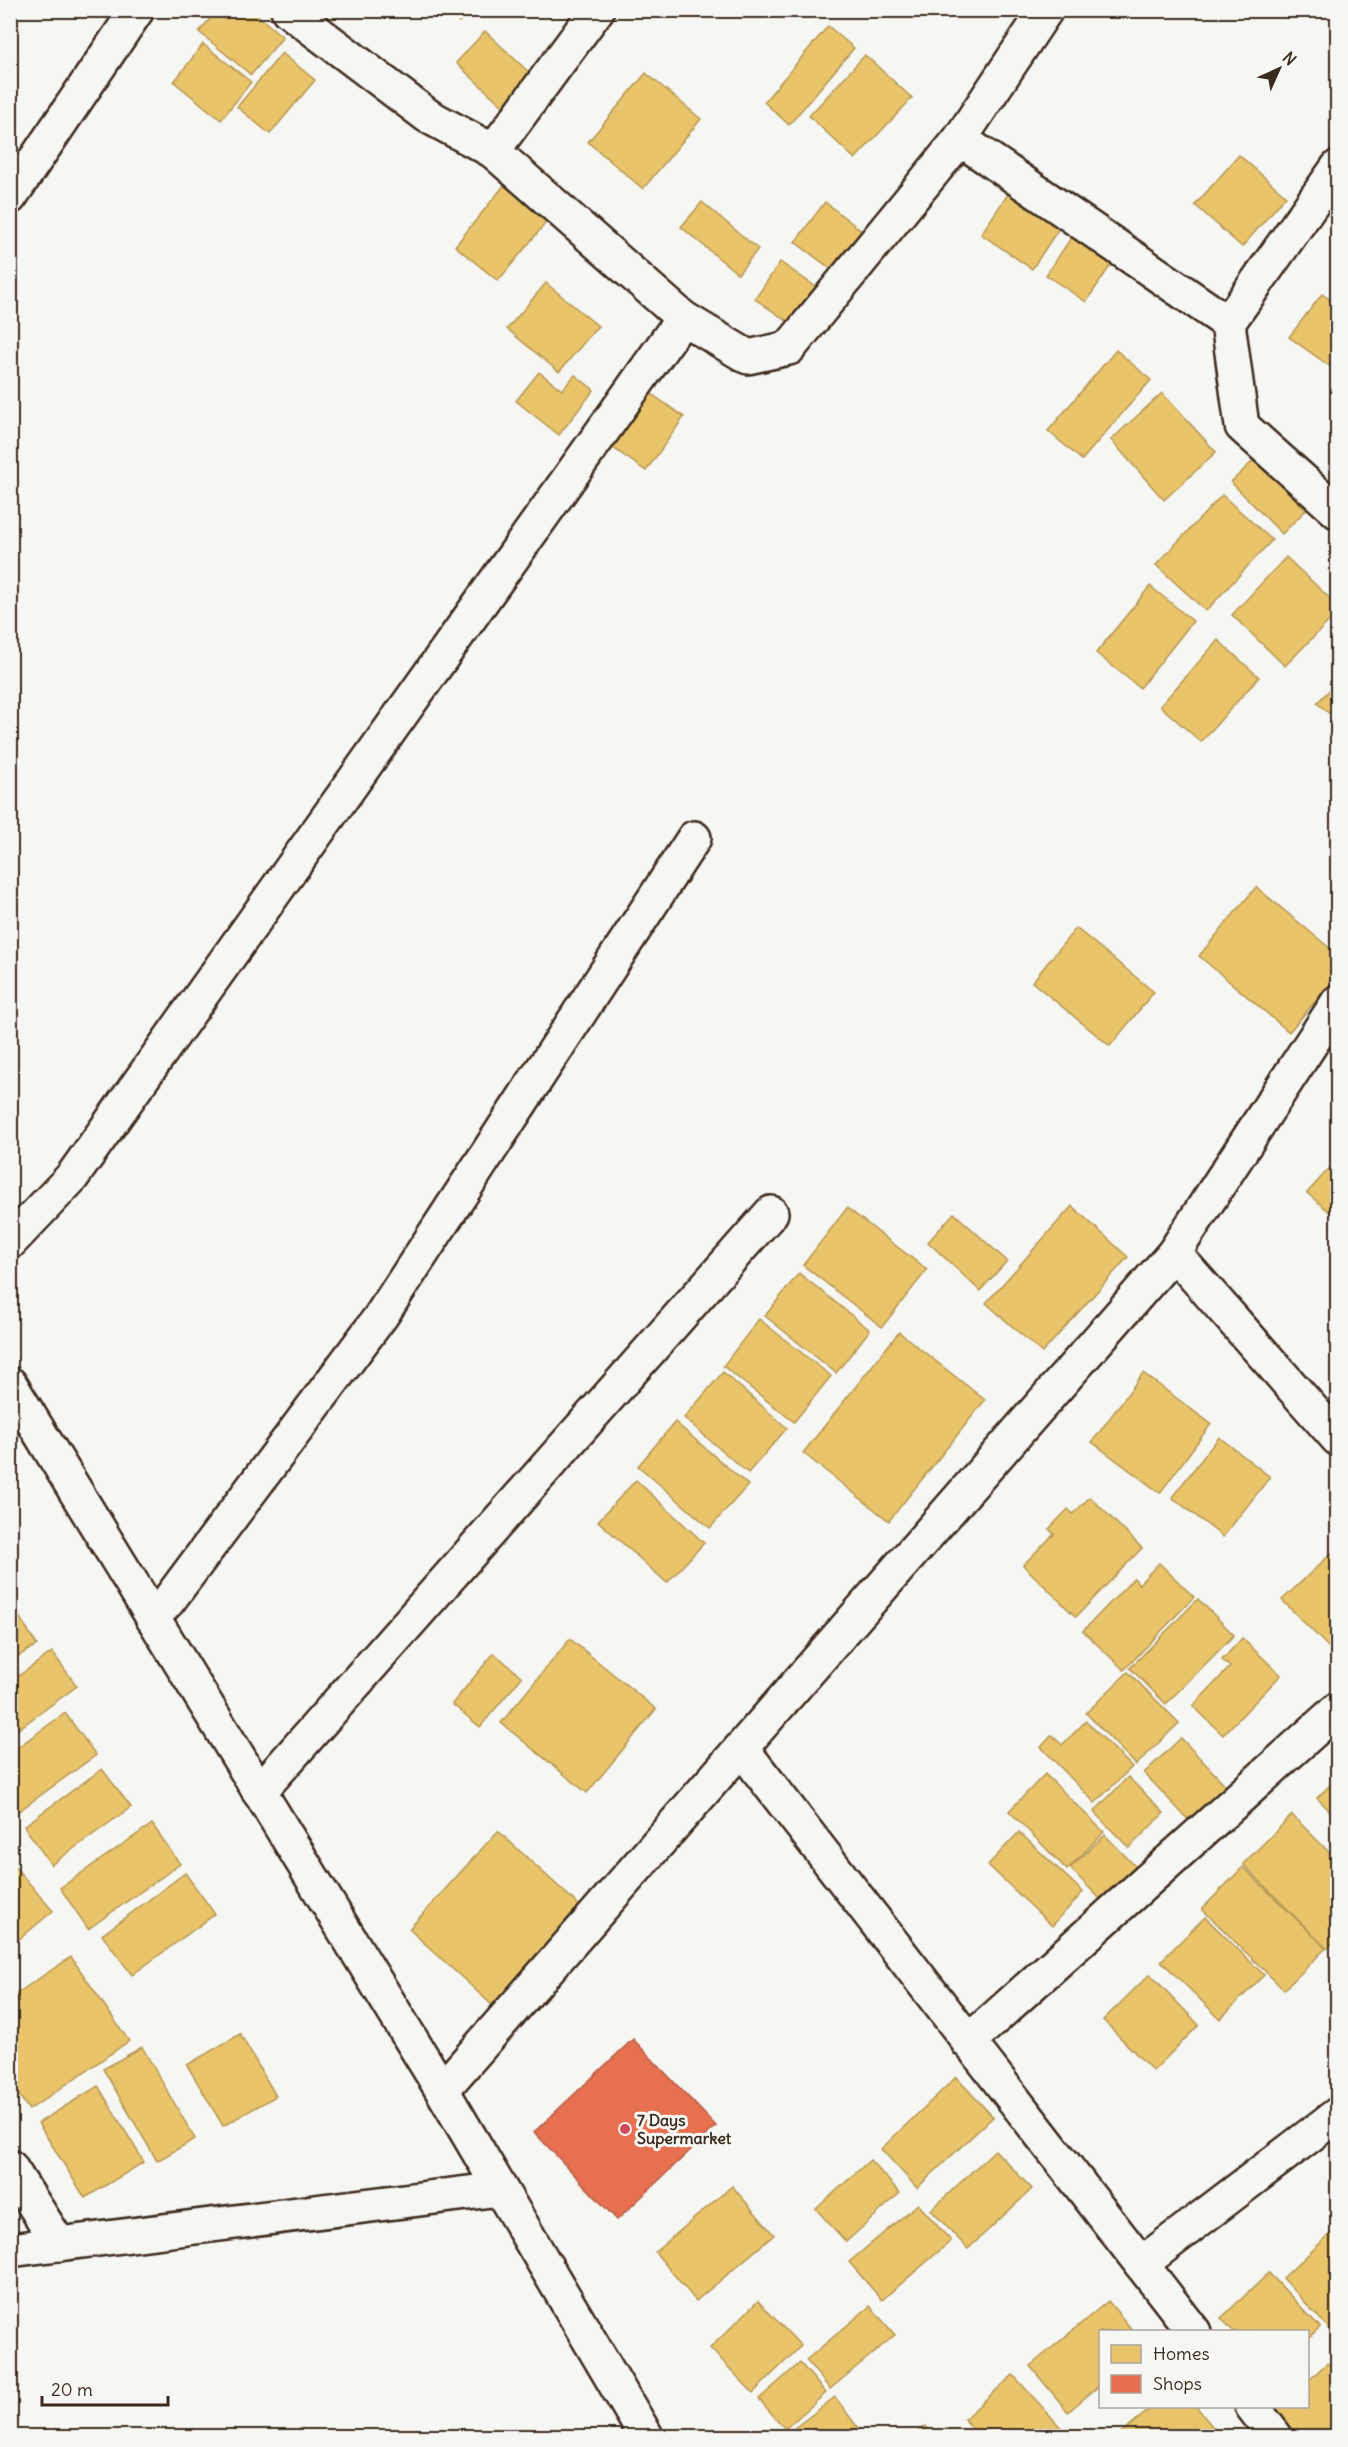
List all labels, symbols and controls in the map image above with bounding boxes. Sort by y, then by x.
north arrow [1249,39,1309,99]
text: N [1279,47,1301,69]
place label: 7 Days Supermarket [637,2110,732,2149]
marker: 7 Days Supermarket [618,2122,632,2136]
legend [1099,2330,1309,2408]
text: Homes [1153,2342,1210,2365]
scale bar [42,2369,168,2407]
text: Shops [1153,2372,1202,2395]
text: 20 m [51,2378,93,2401]

